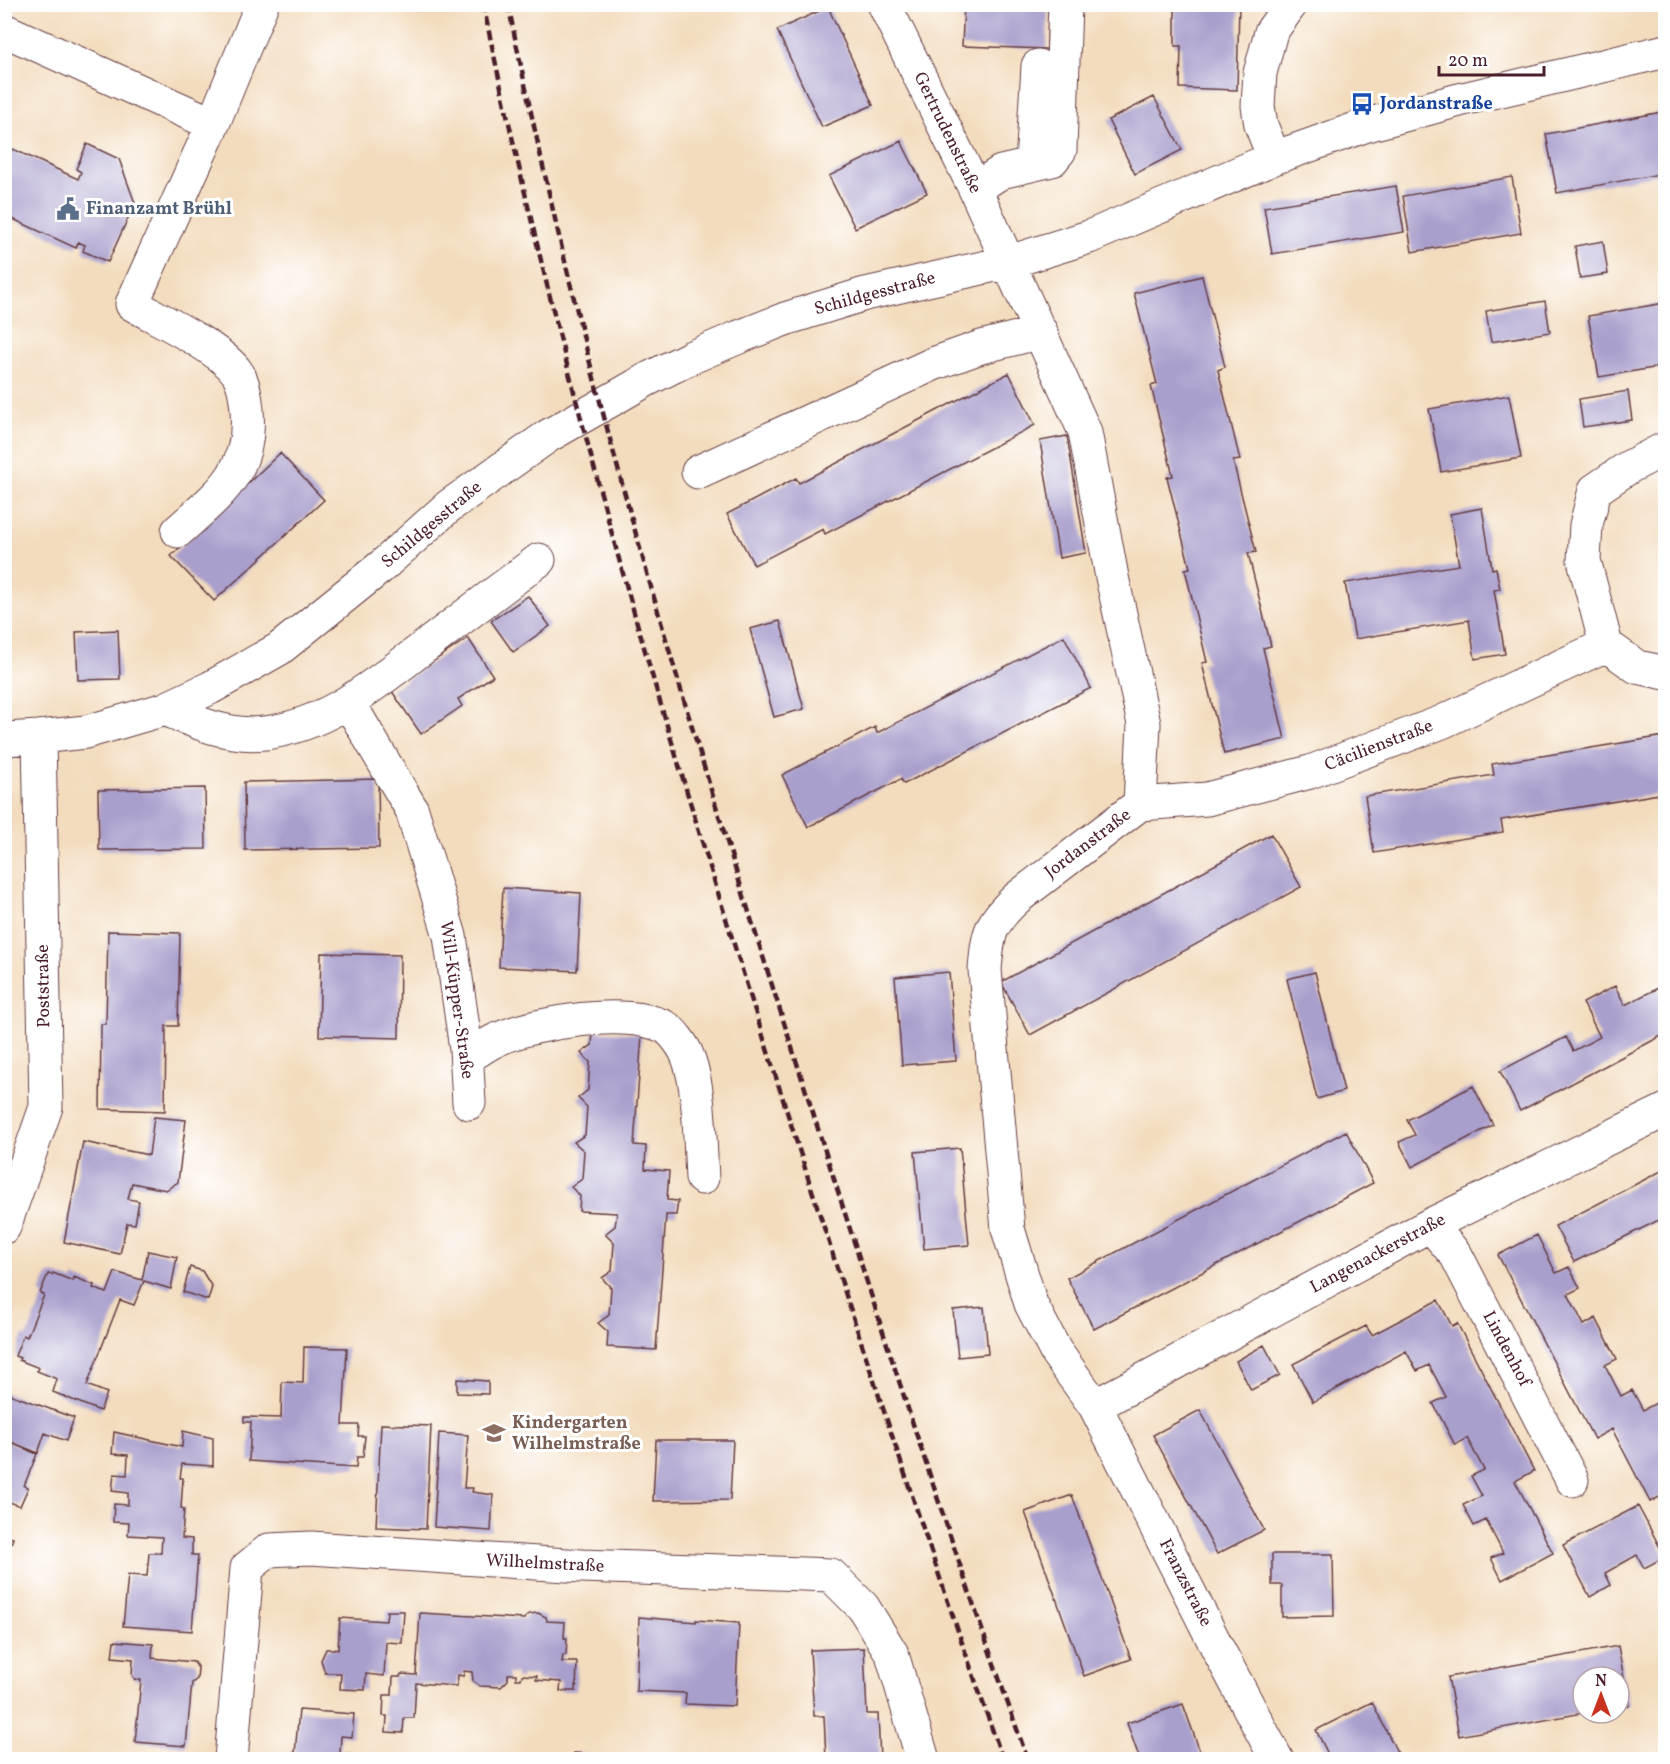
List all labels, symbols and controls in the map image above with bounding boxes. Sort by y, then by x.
scale bar [1439,39,1544,77]
text: 20 m [1448,49,1488,74]
street label: Gertrudenstraße [907,68,987,198]
bus stop icon: Jordanstraße [1349,91,1375,117]
place label: Jordanstraße [1379,92,1493,117]
public building icon: Finanzamt Brühl [55,196,81,222]
place label: Finanzamt Brühl [86,197,232,222]
street label: Schildgesstraße [812,266,938,322]
street label: Schildgesstraße [376,475,488,575]
street label: Cäcilienstraße [1321,714,1437,778]
street label: Jordanstraße [1039,803,1137,885]
street label: Will-Küpper-Straße [433,919,479,1081]
street label: Poststraße [31,944,57,1028]
street label: Langenackerstraße [1306,1208,1450,1300]
street label: Lindenhof [1476,1307,1537,1393]
place label: Kindergarten Wilhelmstraße [512,1411,641,1457]
school or university icon: Kindergarten Wilhelmstraße [481,1420,507,1446]
street label: Franzstraße [1152,1535,1218,1631]
street label: Wilhelmstraße [485,1548,605,1580]
north arrow [1571,1665,1631,1725]
text: N [1595,1671,1607,1693]

